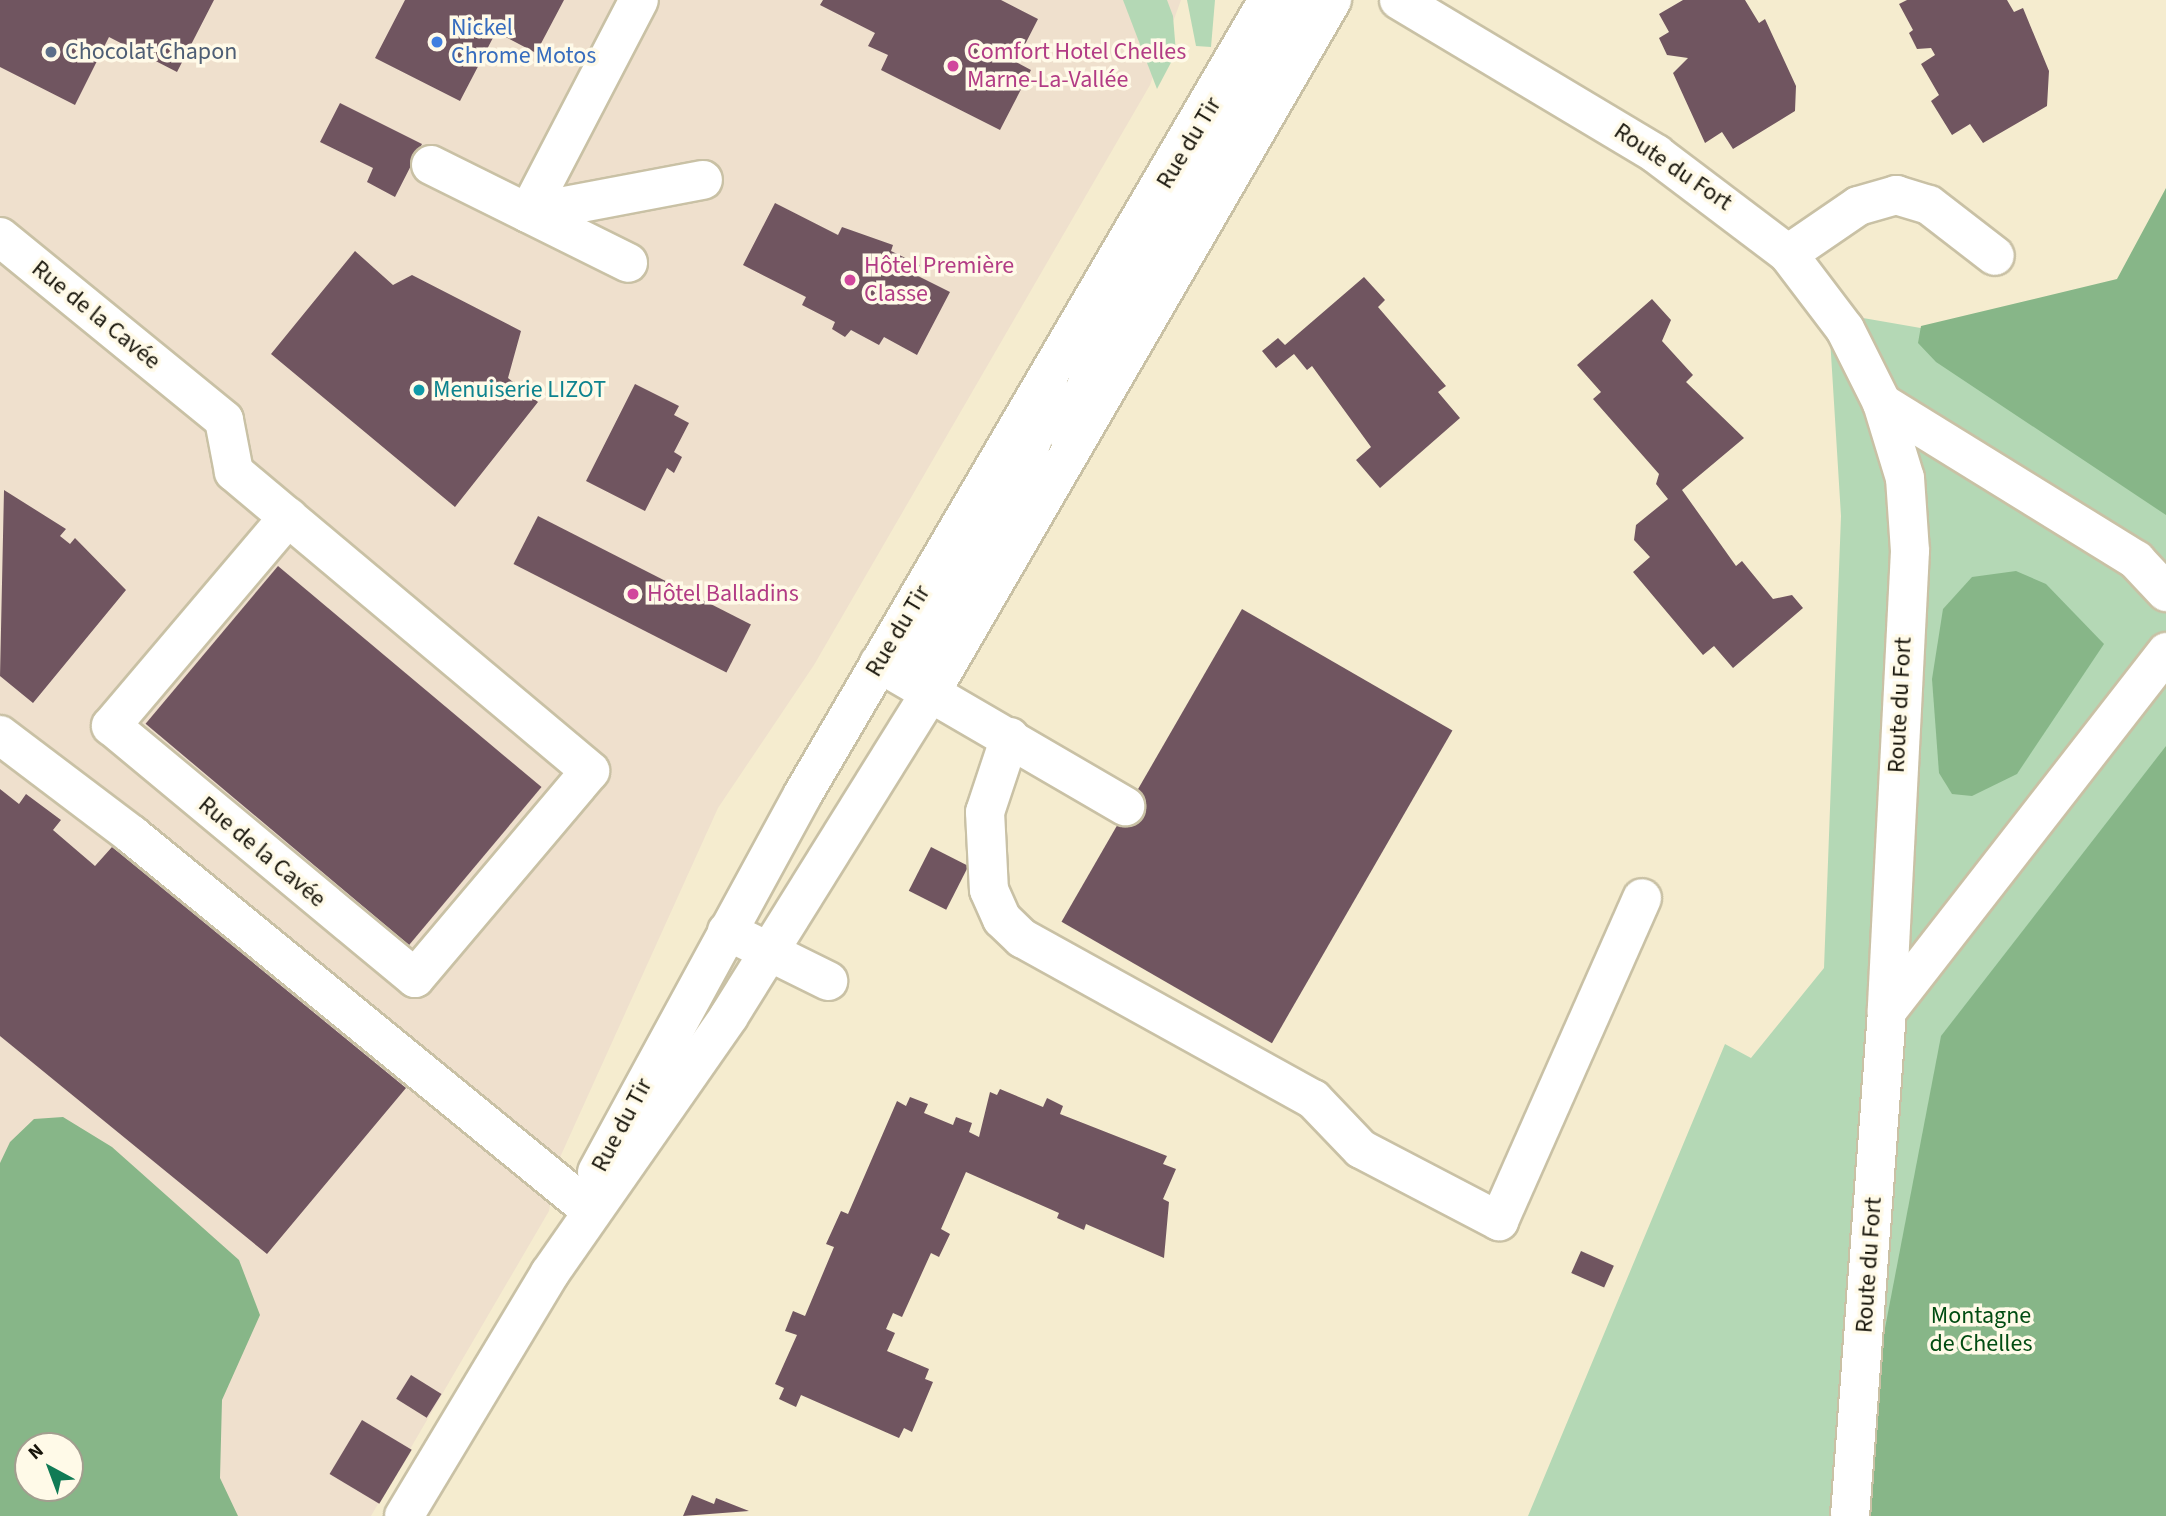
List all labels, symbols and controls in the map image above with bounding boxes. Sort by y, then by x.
place label: Nickel Chrome Motos [451,14,596,70]
marker: Nickel Chrome Motos [429,34,445,50]
place label: Chocolat Chapon [65,38,237,66]
place label: Comfort Hotel Chelles Marne-La-Vallée [967,38,1186,94]
marker: Chocolat Chapon [43,44,59,60]
marker: Comfort Hotel Chelles Marne-La-Vallée [945,58,961,74]
street label: Rue du Tir [1150,92,1228,194]
street label: Route du Fort [1609,117,1737,217]
place label: Hôtel Première Classe [864,252,1014,308]
street label: Rue de la Cavée [26,254,166,376]
marker: Hôtel Première Classe [842,272,858,288]
place label: Menuiserie LIZOT [433,376,606,404]
marker: Menuiserie LIZOT [411,382,427,398]
place label: Hôtel Balladins [647,580,799,608]
street label: Rue du Tir [859,580,937,682]
marker: Hôtel Balladins [625,586,641,602]
street label: Route du Fort [1882,636,1918,774]
street label: Rue de la Cavée [193,790,331,914]
street label: Rue du Tir [585,1073,659,1177]
street label: Route du Fort [1850,1196,1888,1334]
park label: Montagne de Chelles [1930,1302,2032,1358]
north arrow [14,1432,84,1502]
text: N [23,1438,50,1467]

